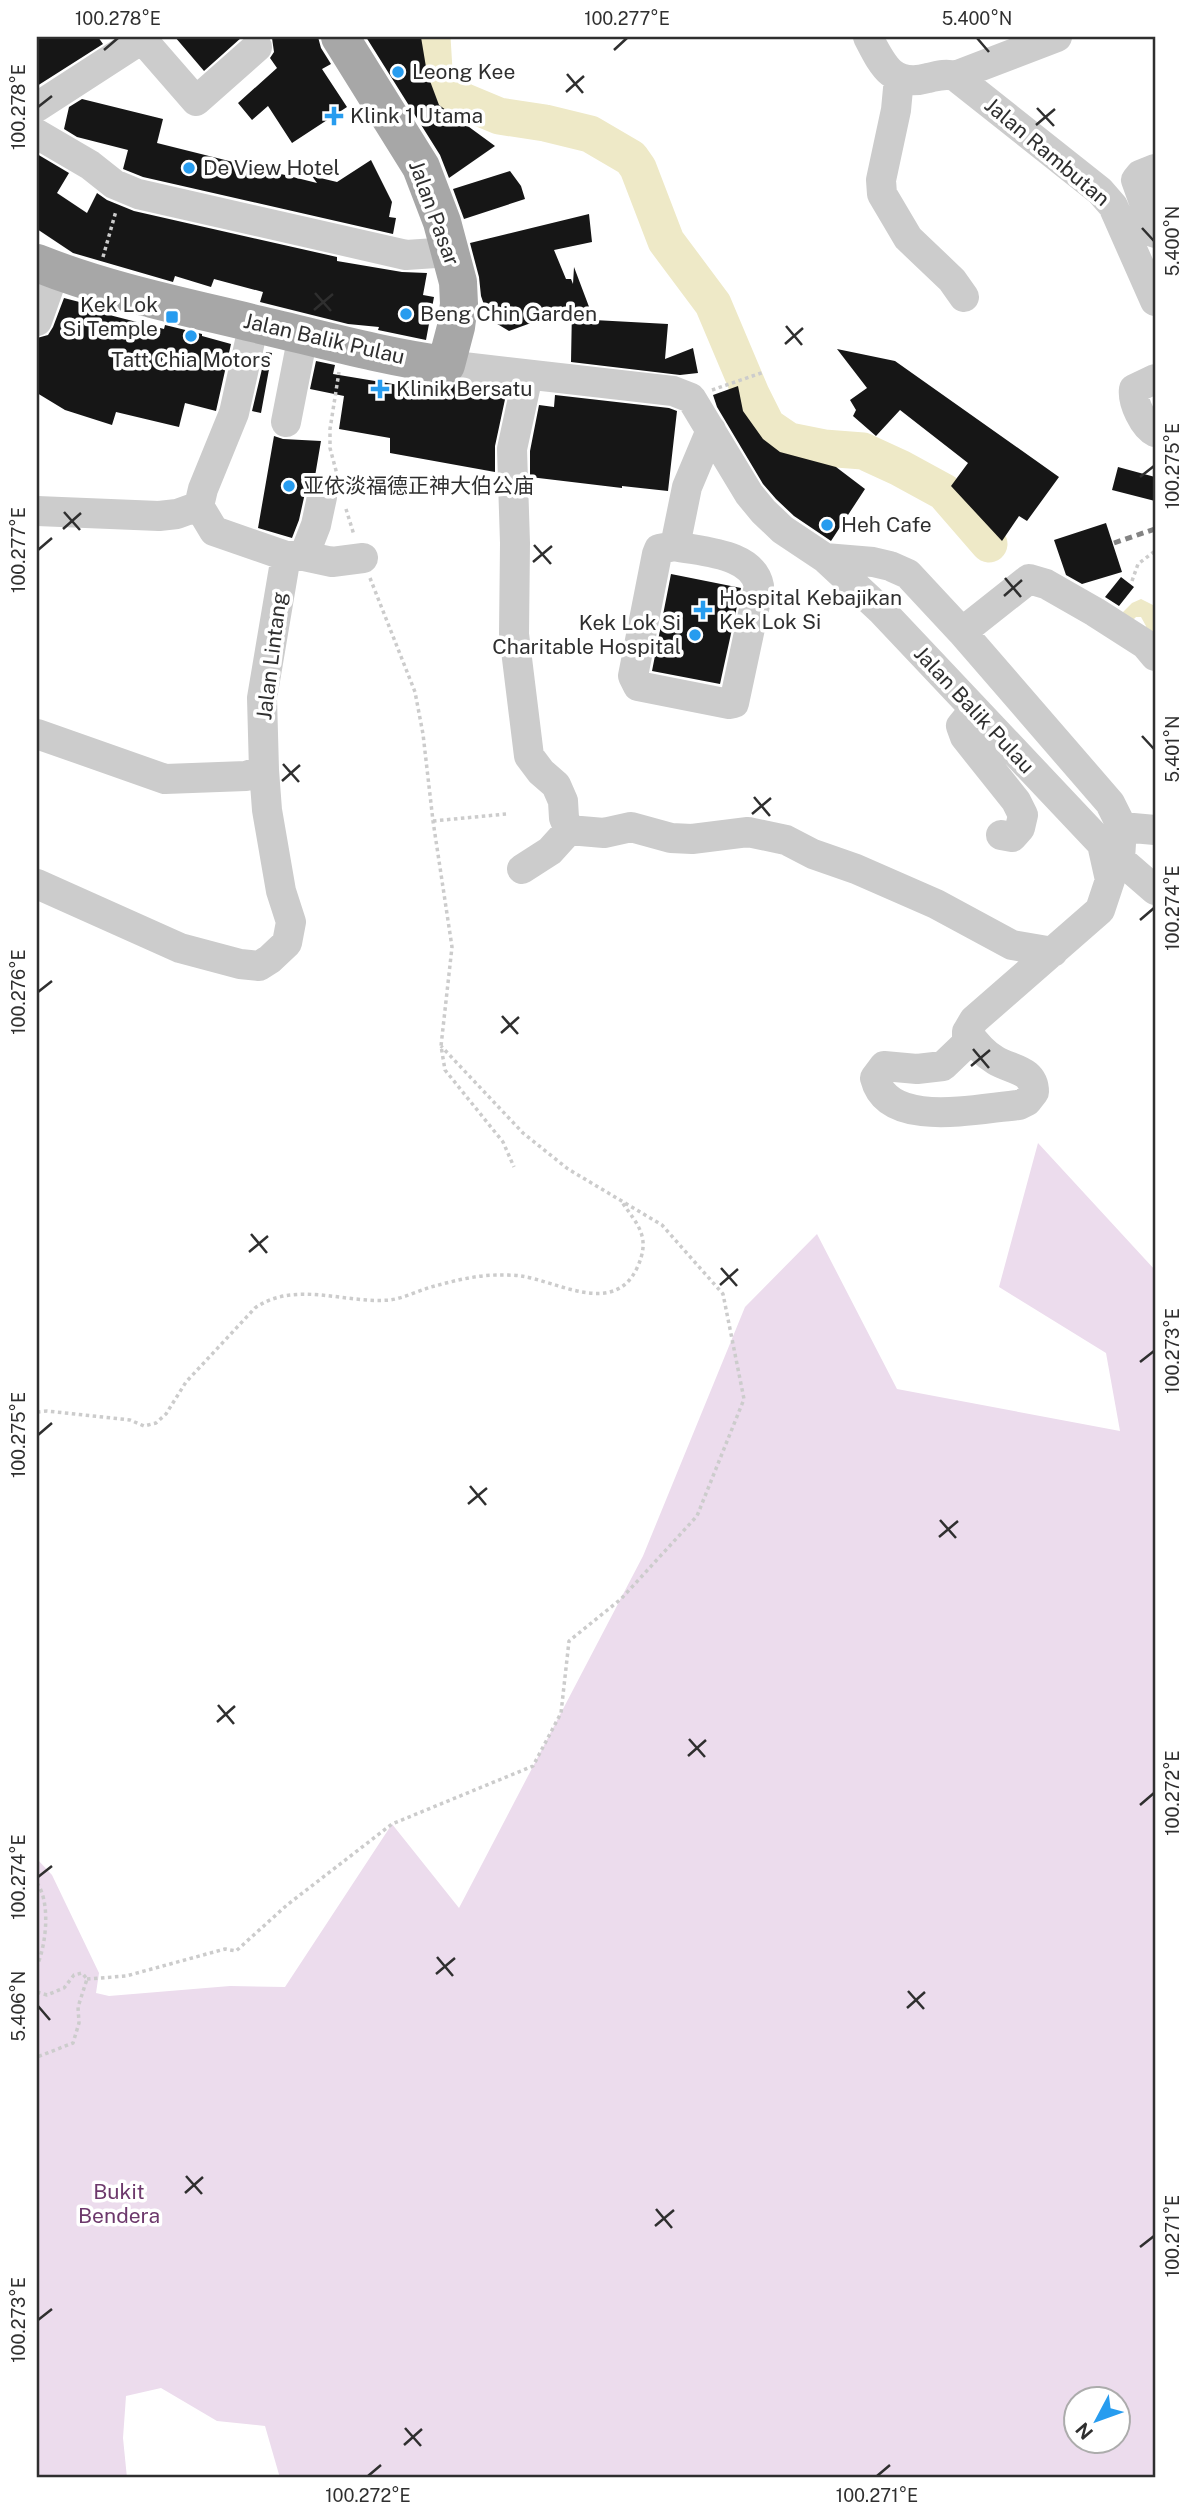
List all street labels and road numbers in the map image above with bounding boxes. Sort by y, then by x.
street label: Jalan Rambutan [980,92,1115,211]
street label: Jalan Pasar [404,157,465,269]
street label: Jalan Balik Pulau [241,308,407,369]
street label: Jalan Lintang [251,590,292,721]
street label: Jalan Balik Pulau [909,641,1040,778]

